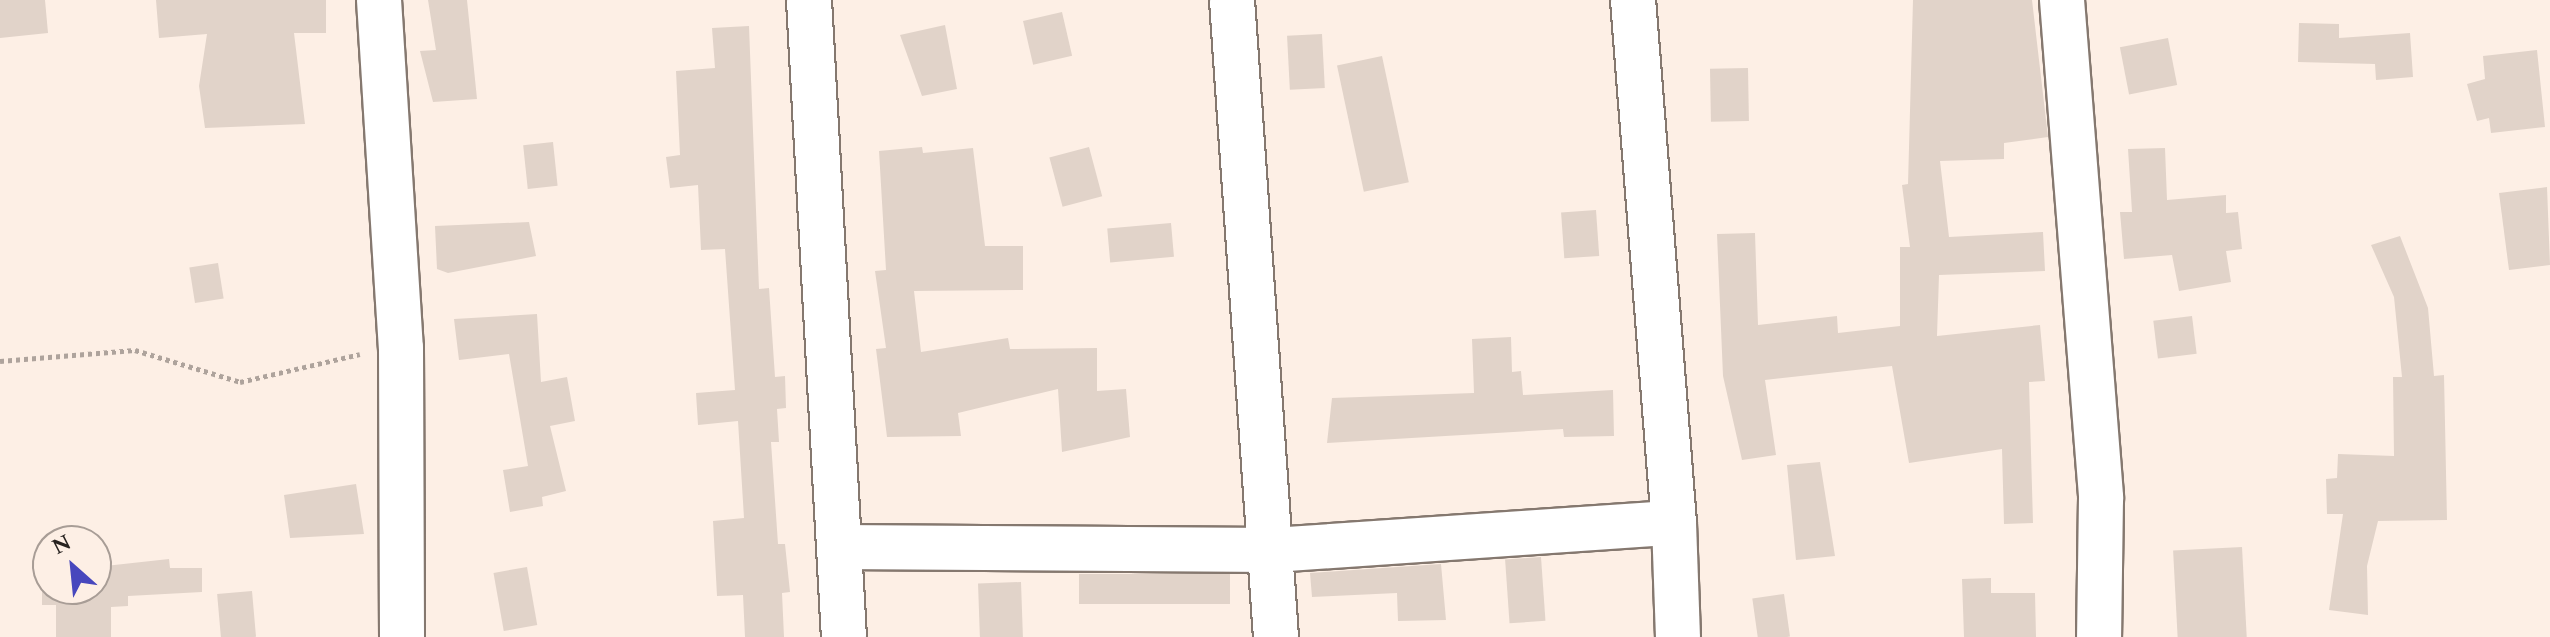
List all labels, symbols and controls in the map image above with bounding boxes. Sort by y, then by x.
north arrow [32,525,112,605]
text: N [46,526,77,564]

